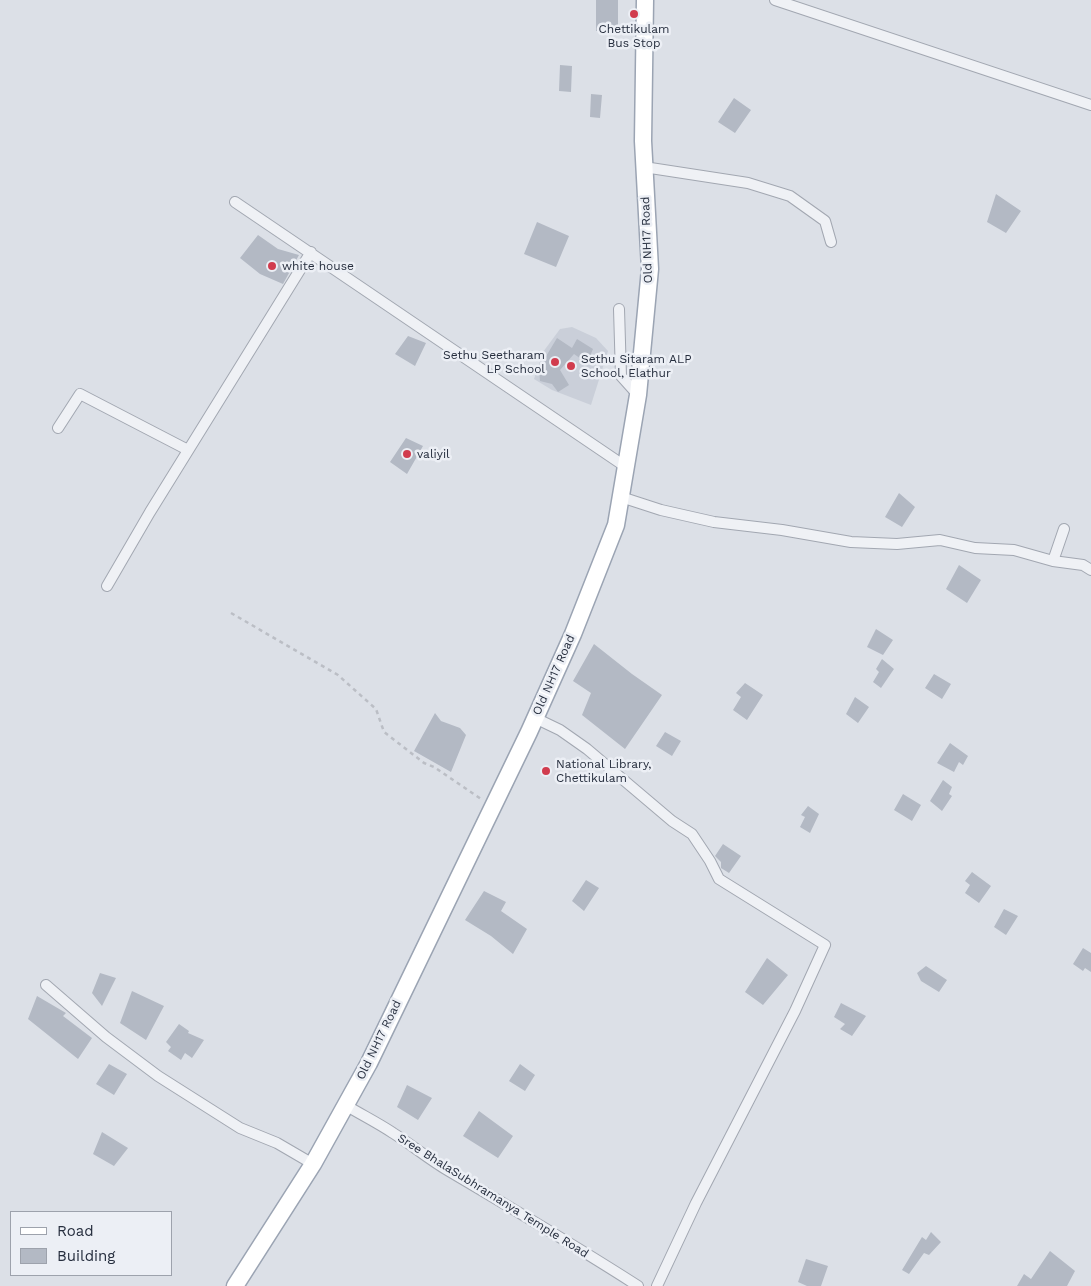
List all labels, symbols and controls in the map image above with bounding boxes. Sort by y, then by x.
marker: Chettikulam Bus Stop [628,8,640,20]
place label: Chettikulam Bus Stop [599,22,669,50]
street label: Old NH17 Road [638,196,656,284]
place label: white house [282,259,354,273]
marker: white house [266,260,278,272]
place label: Sethu Seetharam LP School [443,348,545,376]
place label: Sethu Sitaram ALP School, Elathur [581,352,691,380]
marker: Sethu Seetharam LP School [549,356,561,368]
marker: Sethu Sitaram ALP School, Elathur [565,360,577,372]
place label: valiyil [417,447,450,461]
marker: valiyil [401,448,413,460]
street label: Old NH17 Road [530,632,578,718]
place label: National Library, Chettikulam [556,757,651,785]
marker: National Library, Chettikulam [540,765,552,777]
street label: Old NH17 Road [354,998,404,1082]
street label: Sree BhalaSubhramanya Temple Road [395,1131,591,1261]
legend [10,1211,172,1276]
text: Road [57,1222,94,1240]
text: Building [57,1247,115,1265]

